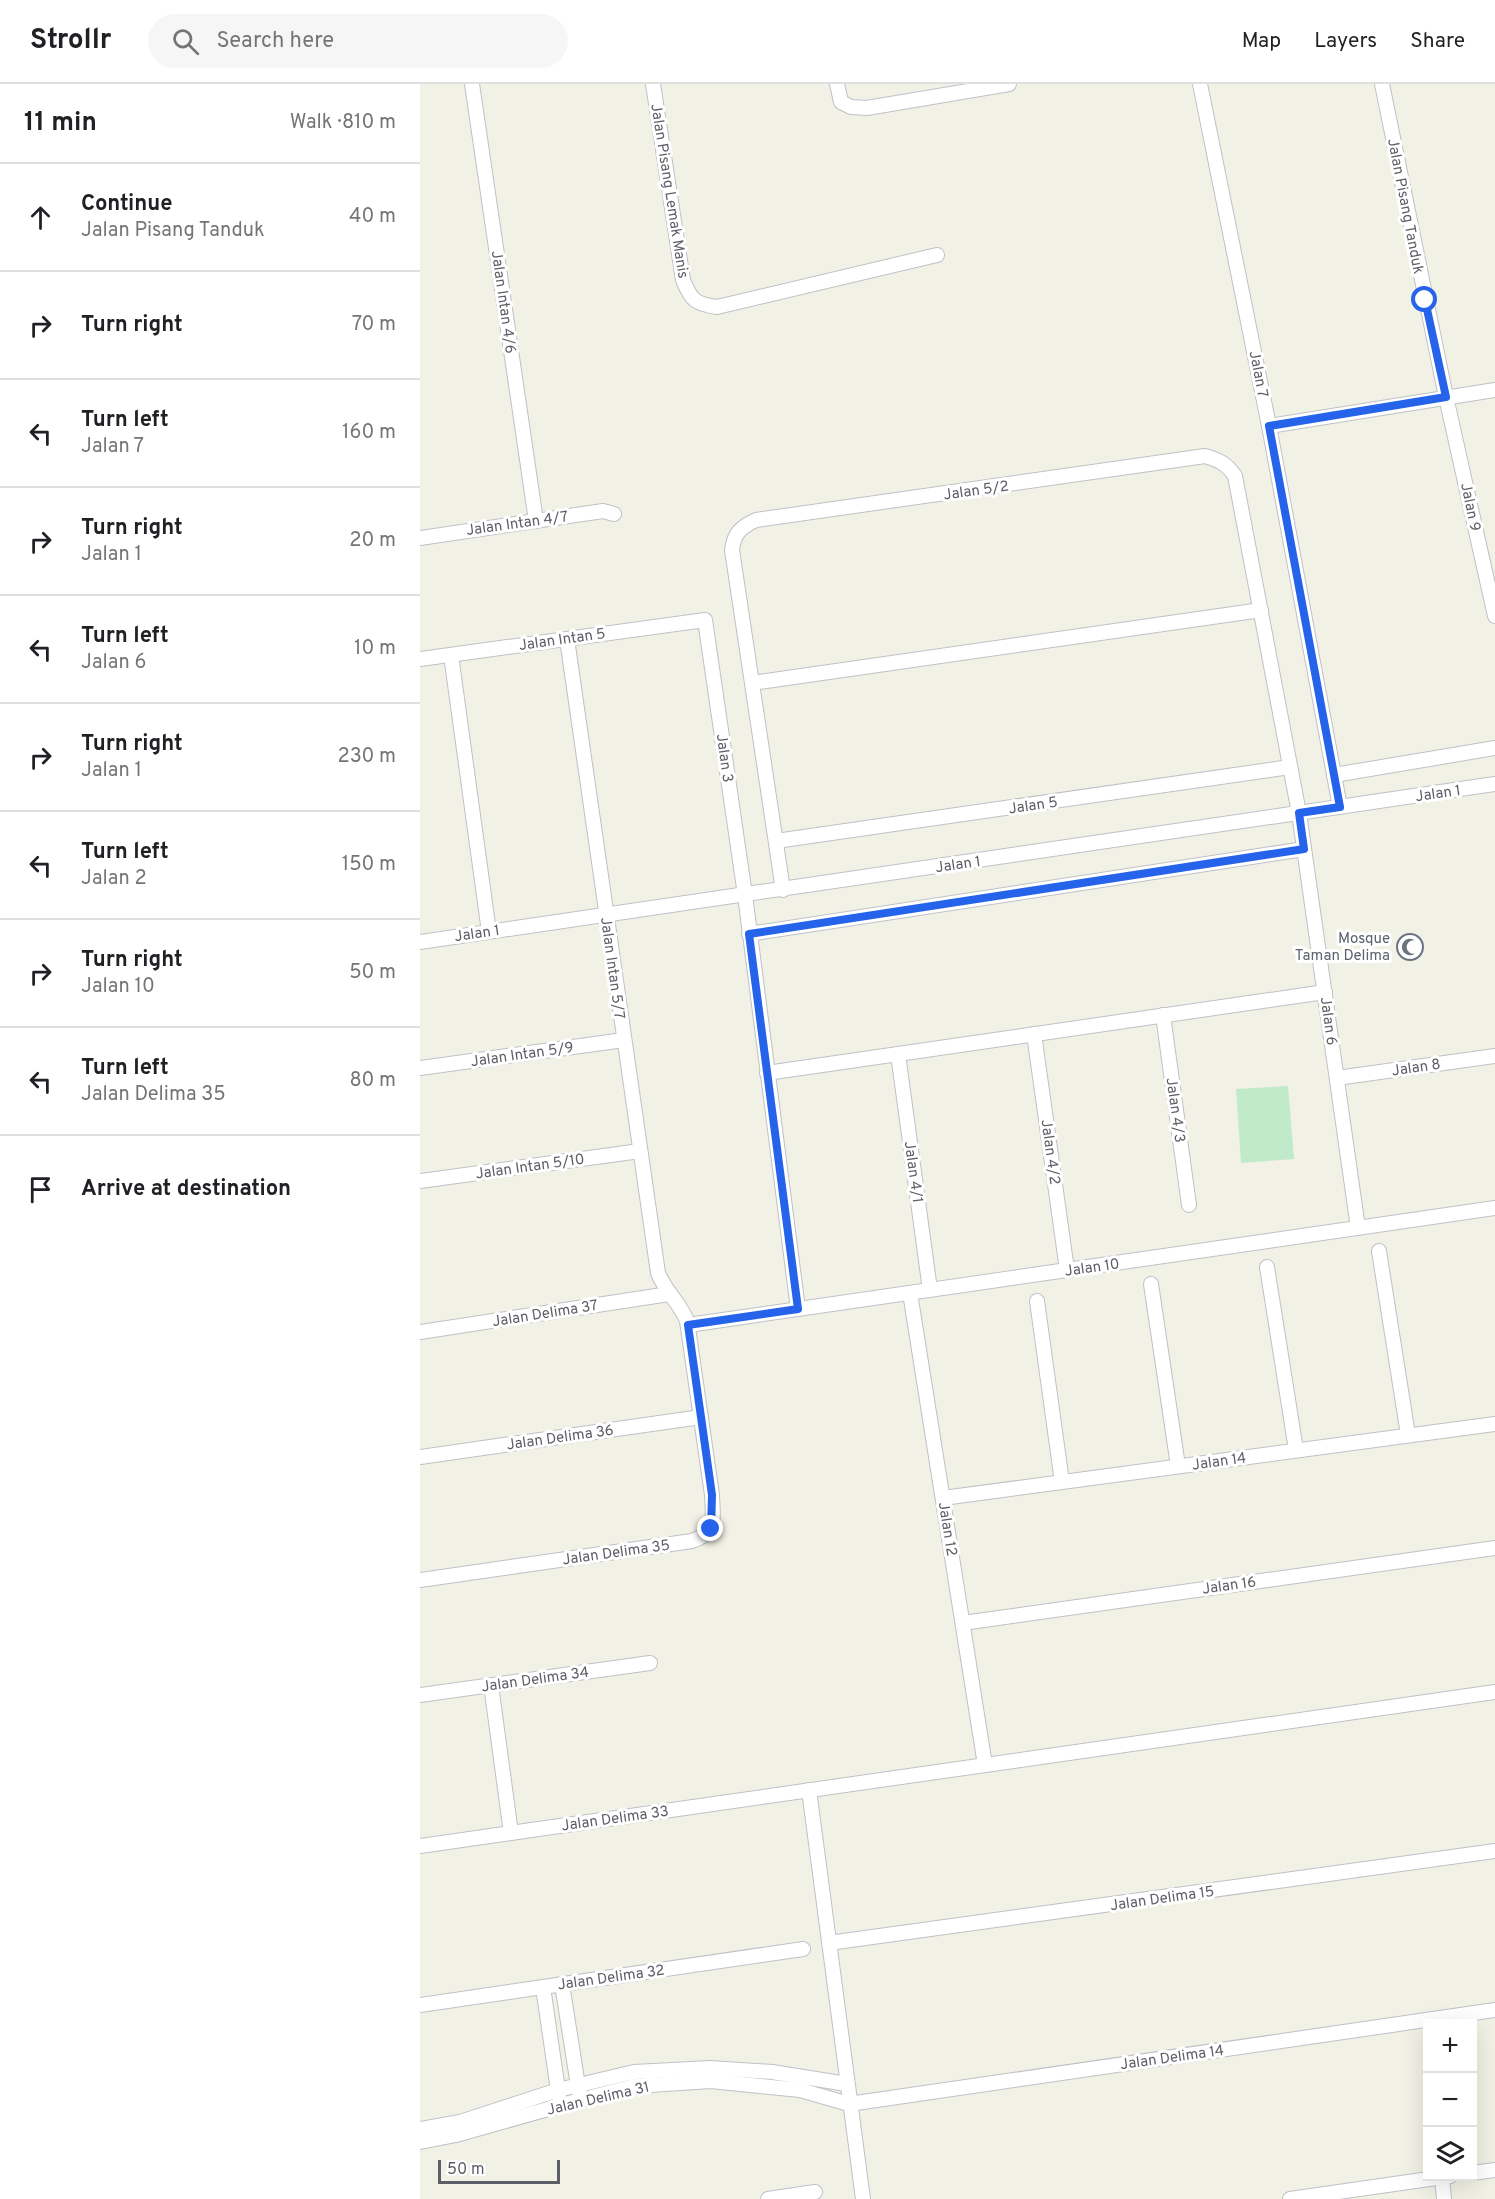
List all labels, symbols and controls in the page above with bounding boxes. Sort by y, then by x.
search box [148,14,568,68]
text: Strollr [30,23,112,59]
icon: search [169,25,202,58]
text: Search here [217,28,334,55]
text: Map [1242,28,1281,55]
text: Layers [1314,28,1377,55]
text: Share [1410,28,1465,55]
street label: Jalan Pisang Lemak Manis [645,102,692,280]
text: 11 min [24,107,97,140]
text: Walk · 810 m [290,110,396,136]
street label: Jalan Pisang Tanduk [1382,137,1427,276]
text: Continue [81,191,172,218]
icon: ahead [24,201,57,234]
text: 40 m [349,204,396,230]
text: Jalan Pisang Tanduk [81,218,265,244]
street label: Jalan Intan 4/6 [486,250,519,355]
route start [1411,286,1437,312]
icon: right [24,309,57,342]
text: Turn right [81,312,183,339]
text: 70 m [352,312,396,338]
street label: Jalan 7 [1244,349,1271,399]
text: Turn left [81,407,169,434]
icon: left [24,417,57,450]
text: 160 m [342,420,396,446]
text: Jalan 7 [81,434,144,460]
street label: Jalan 5/2 [942,477,1010,505]
street label: Jalan 9 [1455,481,1484,533]
street label: Jalan Intan 4/7 [465,508,570,541]
text: Turn right [81,515,183,542]
icon: right [24,525,57,558]
text: 20 m [349,528,396,554]
text: Jalan 1 [81,542,142,568]
text: Turn left [81,623,169,650]
street label: Jalan Intan 5 [518,625,607,656]
icon: left [24,633,57,666]
text: 10 m [354,636,396,662]
text: Jalan 6 [81,650,146,676]
text: Turn right [81,731,183,758]
street label: Jalan 3 [711,733,736,784]
icon: right [24,741,57,774]
text: 230 m [337,744,396,770]
text: Jalan 1 [81,758,142,784]
street label: Jalan 1 [1414,782,1462,807]
street label: Jalan 5 [1007,794,1059,819]
text: Turn left [81,839,169,866]
icon: left [24,849,57,882]
text: 150 m [342,852,396,878]
street label: Jalan 1 [934,853,982,878]
text: Jalan 2 [81,866,147,892]
street label: Jalan Intan 5/7 [595,916,628,1021]
street label: Jalan 1 [453,922,501,947]
place label: Mosque Taman Delima [1295,930,1390,966]
mosque icon: Mosque Taman Delima [1395,932,1425,962]
text: Turn right [81,947,183,974]
icon: right [24,957,57,990]
text: 50 m [349,960,396,986]
text: Jalan 10 [81,974,155,1000]
street label: Jalan 6 [1315,996,1340,1047]
street label: Jalan Intan 5/9 [470,1039,575,1072]
text: Turn left [81,1055,169,1082]
street label: Jalan 8 [1391,1056,1442,1081]
icon: left [24,1065,57,1098]
text: 80 m [350,1068,396,1094]
street label: Jalan 4/3 [1161,1076,1188,1144]
text: Jalan Delima 35 [81,1082,226,1108]
street label: Jalan 4/2 [1036,1118,1064,1186]
street label: Jalan 4/1 [899,1140,926,1204]
street label: Jalan Intan 5/10 [474,1150,586,1185]
icon: arrive [24,1173,57,1206]
text: Arrive at destination [81,1176,291,1203]
street label: Jalan 10 [1064,1255,1121,1282]
street label: Jalan Delima 37 [491,1297,600,1332]
street label: Jalan Delima 36 [505,1422,615,1455]
street label: Jalan 14 [1191,1449,1248,1476]
street label: Jalan 12 [933,1501,960,1558]
route end [697,1515,723,1541]
street label: Jalan Delima 35 [561,1537,671,1570]
street label: Jalan 16 [1201,1573,1258,1600]
street label: Jalan Delima 34 [480,1664,590,1697]
street label: Jalan Delima 33 [560,1803,670,1836]
street label: Jalan Delima 15 [1109,1883,1216,1916]
street label: Jalan Delima 32 [556,1962,666,1995]
map controls [1423,2019,1477,2181]
button: + [1423,2019,1477,2073]
street label: Jalan Delima 14 [1119,2042,1225,2075]
button: − [1423,2073,1477,2127]
street label: Jalan Delima 31 [545,2078,652,2120]
button: layers [1423,2127,1477,2181]
scale bar [438,2157,560,2184]
text: 50 m [447,2160,485,2180]

